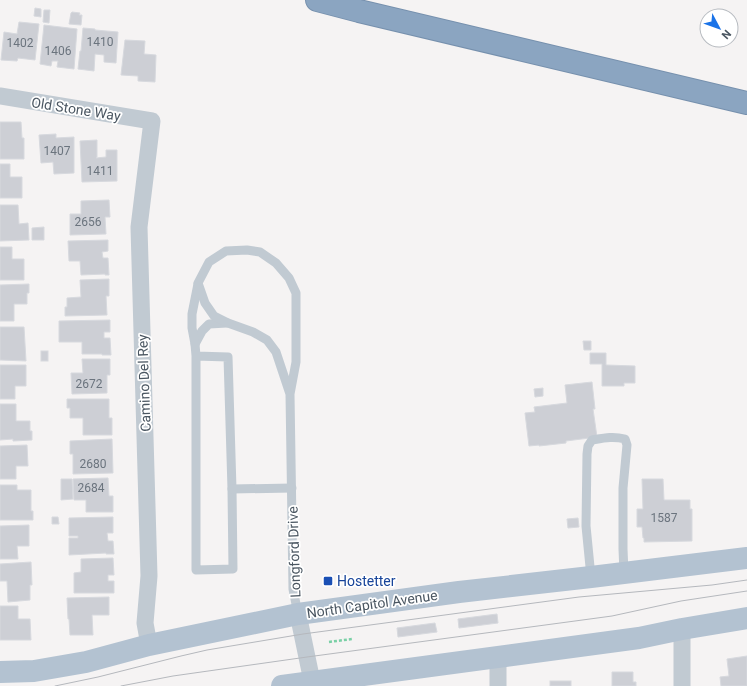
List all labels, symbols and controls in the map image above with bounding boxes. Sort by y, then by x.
north arrow [699,8,739,48]
text: N [719,27,734,42]
house number: 1410 [87,35,114,49]
house number: 1402 [7,36,34,50]
house number: 1406 [45,44,72,58]
street label: Old Stone Way [30,94,122,124]
house number: 1407 [44,144,71,158]
house number: 1411 [87,164,113,178]
house number: 2656 [75,215,102,229]
street label: Camino Del Rey [134,334,154,432]
house number: 2672 [76,377,103,391]
house number: 2680 [80,457,107,471]
house number: 2684 [78,481,105,495]
street label: Longford Drive [284,506,304,598]
house number: 1587 [651,511,678,525]
place label: Hostetter [337,573,396,589]
marker: Hostetter [322,575,334,587]
street label: North Capitol Avenue [306,587,438,621]

